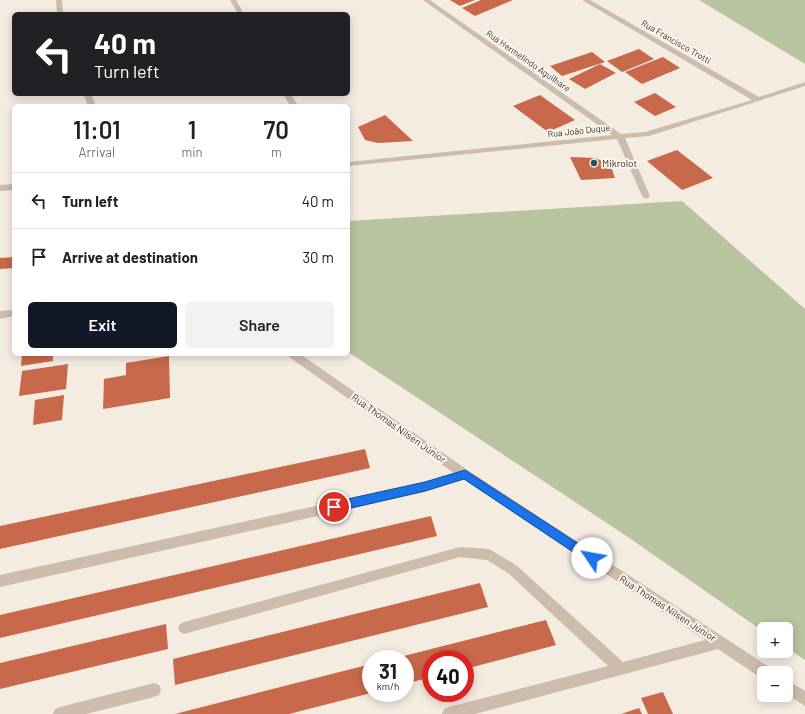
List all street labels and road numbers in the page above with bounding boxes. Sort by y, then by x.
street label: Rua Francisco Trotti [639,17,713,66]
street label: Rua Hermelindo Aguilhare [484,27,573,94]
street label: Rua João Duque [547,122,611,139]
street label: Rua Thomas Nilsen Júnior [349,391,449,465]
street label: Rua Thomas Nilsen Júnior [618,572,719,644]

